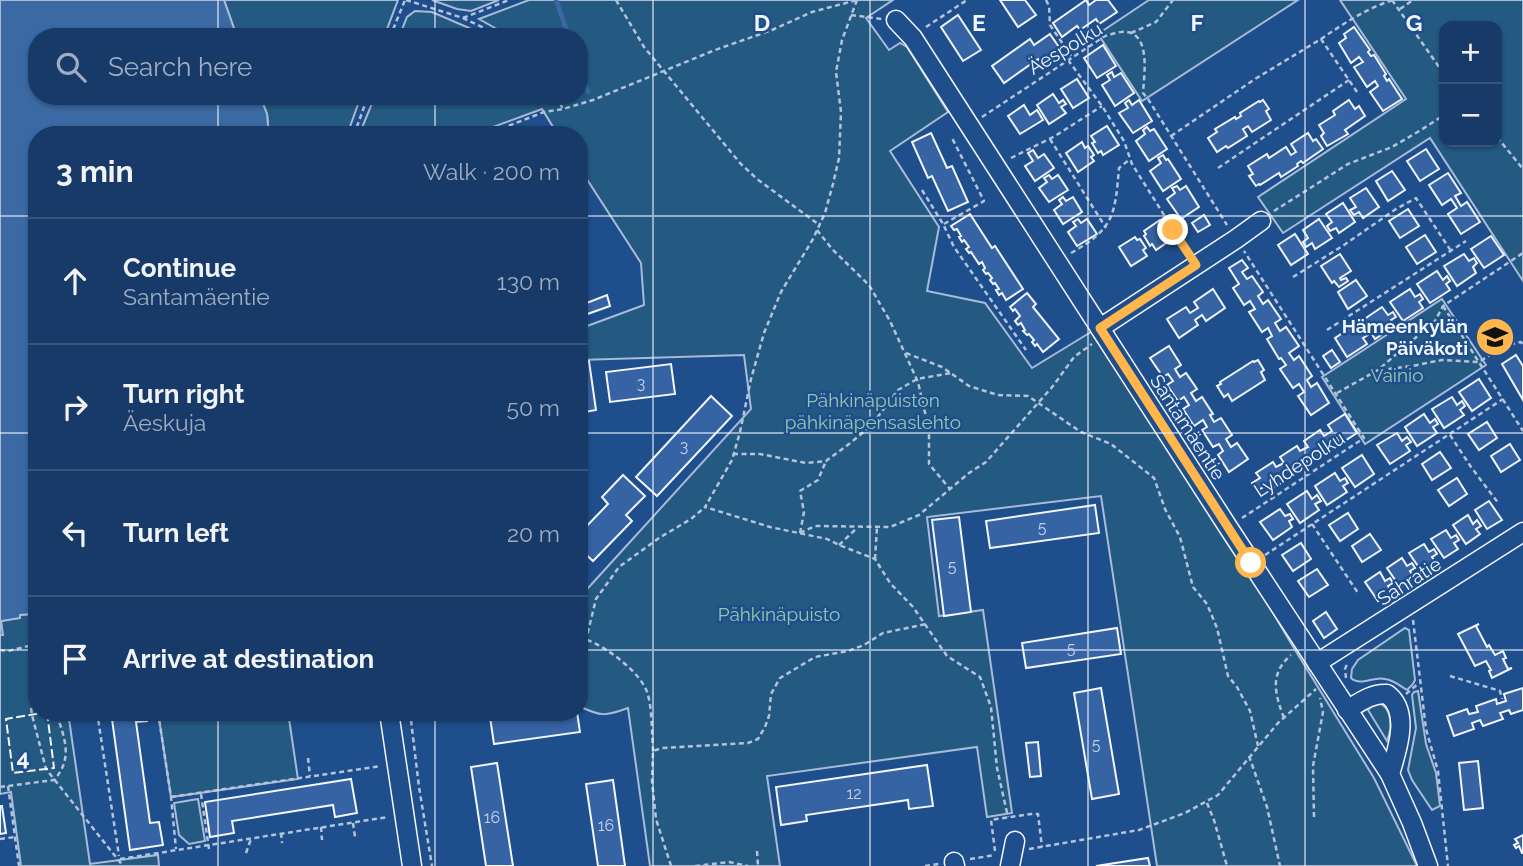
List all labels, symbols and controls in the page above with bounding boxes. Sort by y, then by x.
text: D [754,9,770,36]
text: E [972,9,986,36]
text: F [1190,9,1204,36]
text: G [1406,9,1422,36]
street label: Äespolku [1024,17,1106,79]
map controls [1439,21,1502,147]
button: + [1439,21,1502,84]
search box [28,28,588,105]
icon: search [52,48,90,86]
text: Search here [108,52,252,82]
button: − [1439,84,1502,147]
text: 3 min [56,154,134,189]
text: Walk · 200 m [423,158,560,185]
route end [1157,214,1188,245]
text: Continue [123,253,236,283]
icon: ahead [56,262,94,300]
text: 130 m [497,268,560,295]
text: Santamäentie [123,283,270,310]
place label: Hämeenkylän Päiväkoti [1342,315,1468,359]
school or university icon: Hämeenkylän Päiväkoti [1474,316,1516,358]
park label: Vainio [1371,364,1423,386]
street label: Santamäentie [1146,370,1230,484]
house number: 3 [637,374,645,393]
text: Turn right [123,379,244,409]
icon: right [56,388,94,426]
park label: Pähkinäpuiston pähkinäpensaslehto [785,389,961,433]
text: 50 m [506,394,560,421]
text: Äeskuja [123,409,206,436]
street label: Lyhdepolku [1250,427,1348,501]
house number: 3 [680,437,688,456]
icon: left [56,514,94,552]
text: Turn left [123,518,229,548]
house number: 5 [1038,518,1047,537]
text: 20 m [507,520,560,547]
route start [1235,547,1266,578]
street label: Sahratie [1373,552,1445,610]
house number: 5 [948,557,957,576]
park label: Pähkinäpuisto [718,603,840,625]
house number: 5 [1067,639,1076,658]
icon: arrive [56,640,94,678]
text: Arrive at destination [123,644,374,674]
house number: 5 [1092,735,1101,754]
text: 4 [16,744,30,771]
house number: 12 [846,784,862,803]
house number: 16 [484,808,500,827]
house number: 16 [598,816,614,835]

